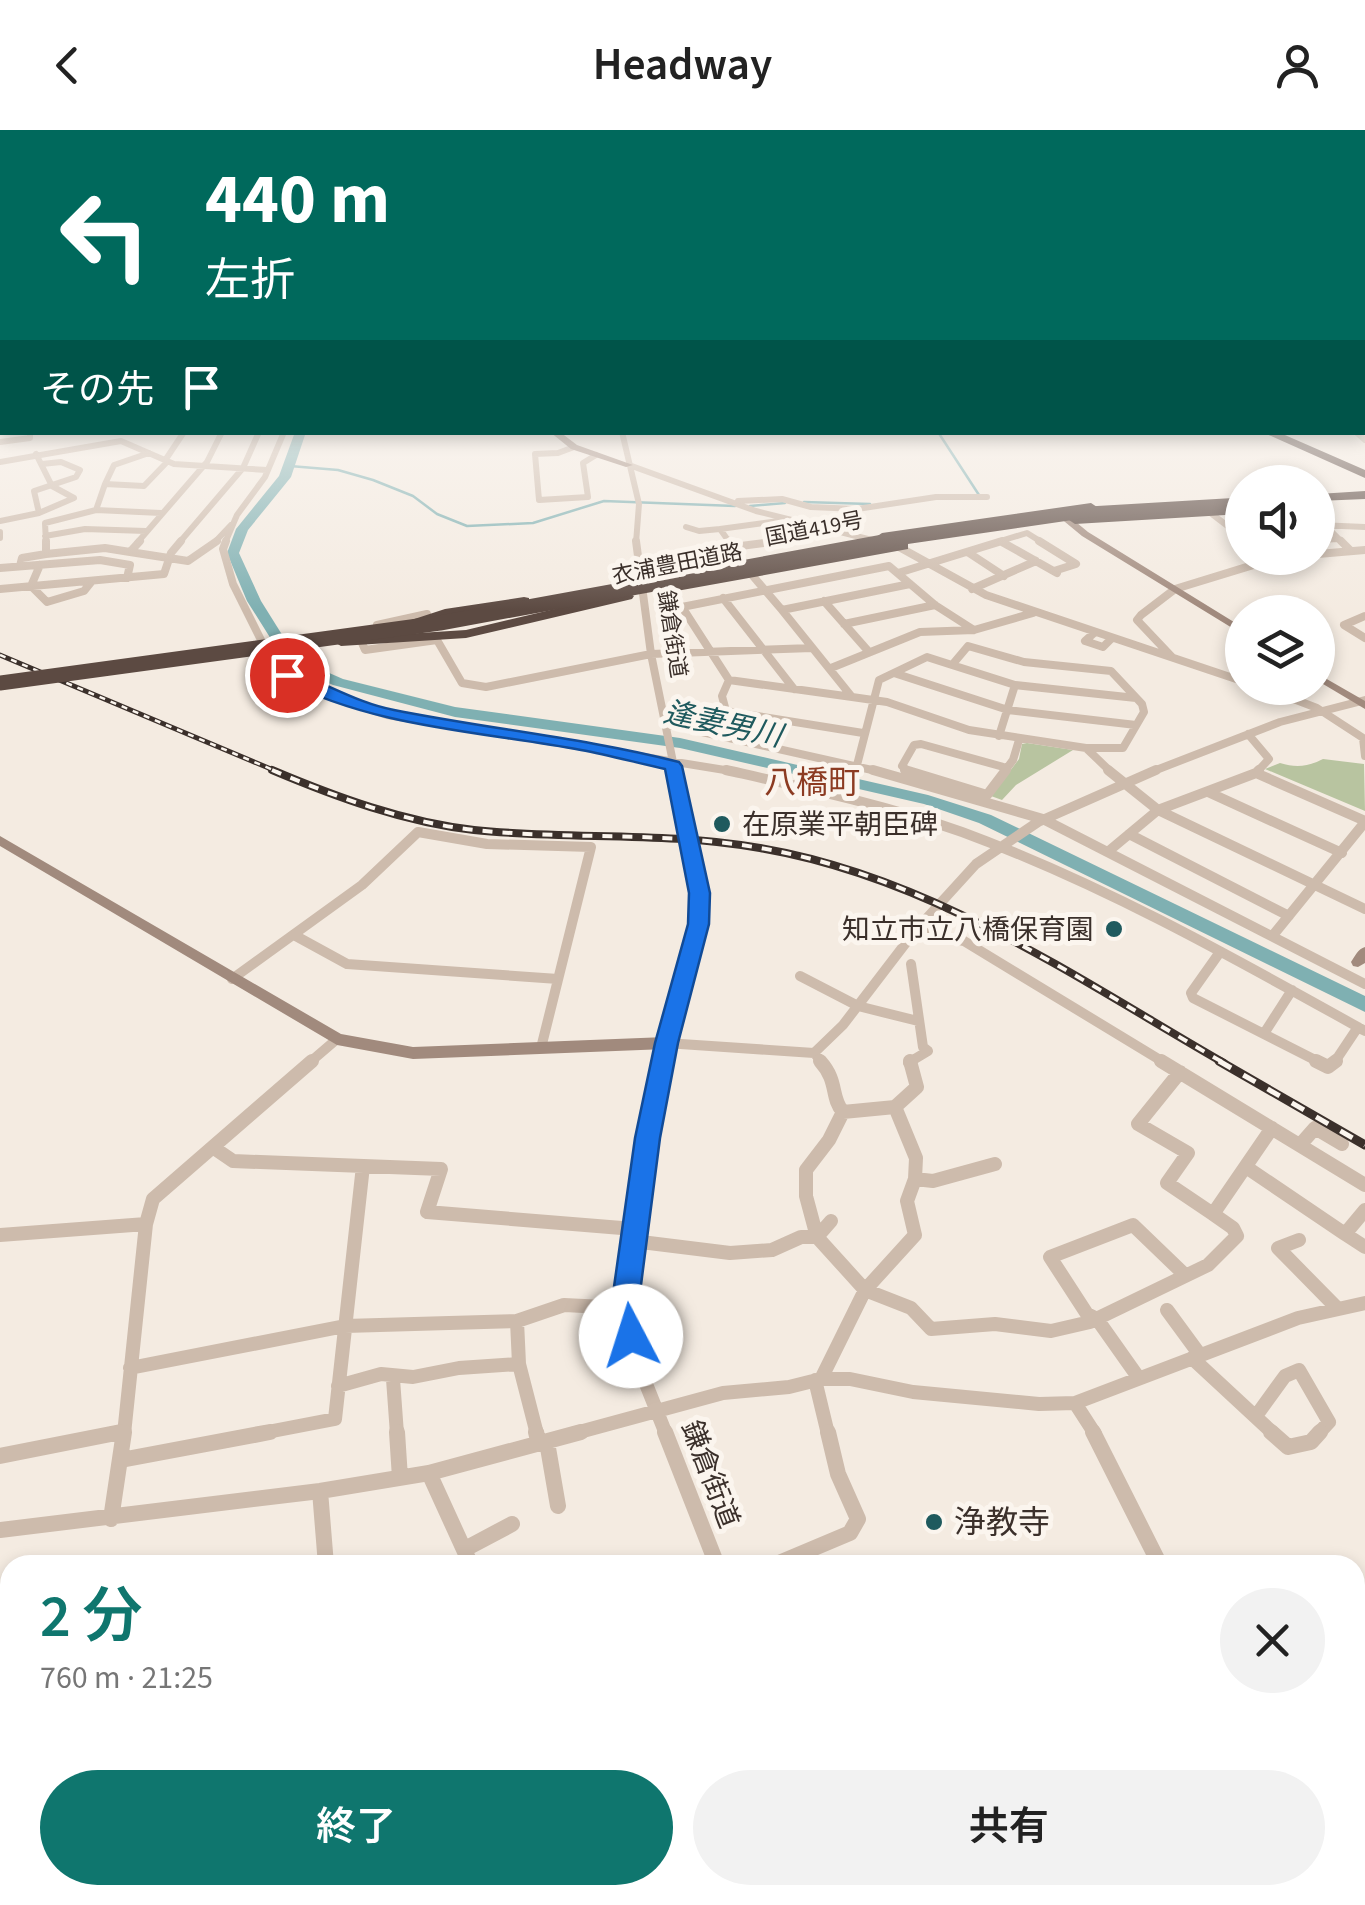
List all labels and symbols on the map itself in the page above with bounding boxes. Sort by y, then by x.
street label: 国道419号 [763,504,866,554]
street label: 衣浦豊田道路 [609,536,745,592]
street label: 鎌倉街道 [649,588,695,680]
pin [245,633,330,718]
water label: 逢妻男川 [660,691,789,759]
district label: 八橋町 [764,760,860,806]
place label: 在原業平朝臣碑 [742,805,938,845]
marker: 在原業平朝臣碑 [711,813,733,835]
place label: 知立市立八橋保育園 [842,910,1094,950]
marker: 知立市立八橋保育園 [1103,918,1125,940]
position arrow [579,1284,683,1388]
street label: 鎌倉街道 [671,1415,749,1534]
place label: 浄教寺 [954,1500,1050,1546]
marker: 浄教寺 [923,1511,945,1533]

